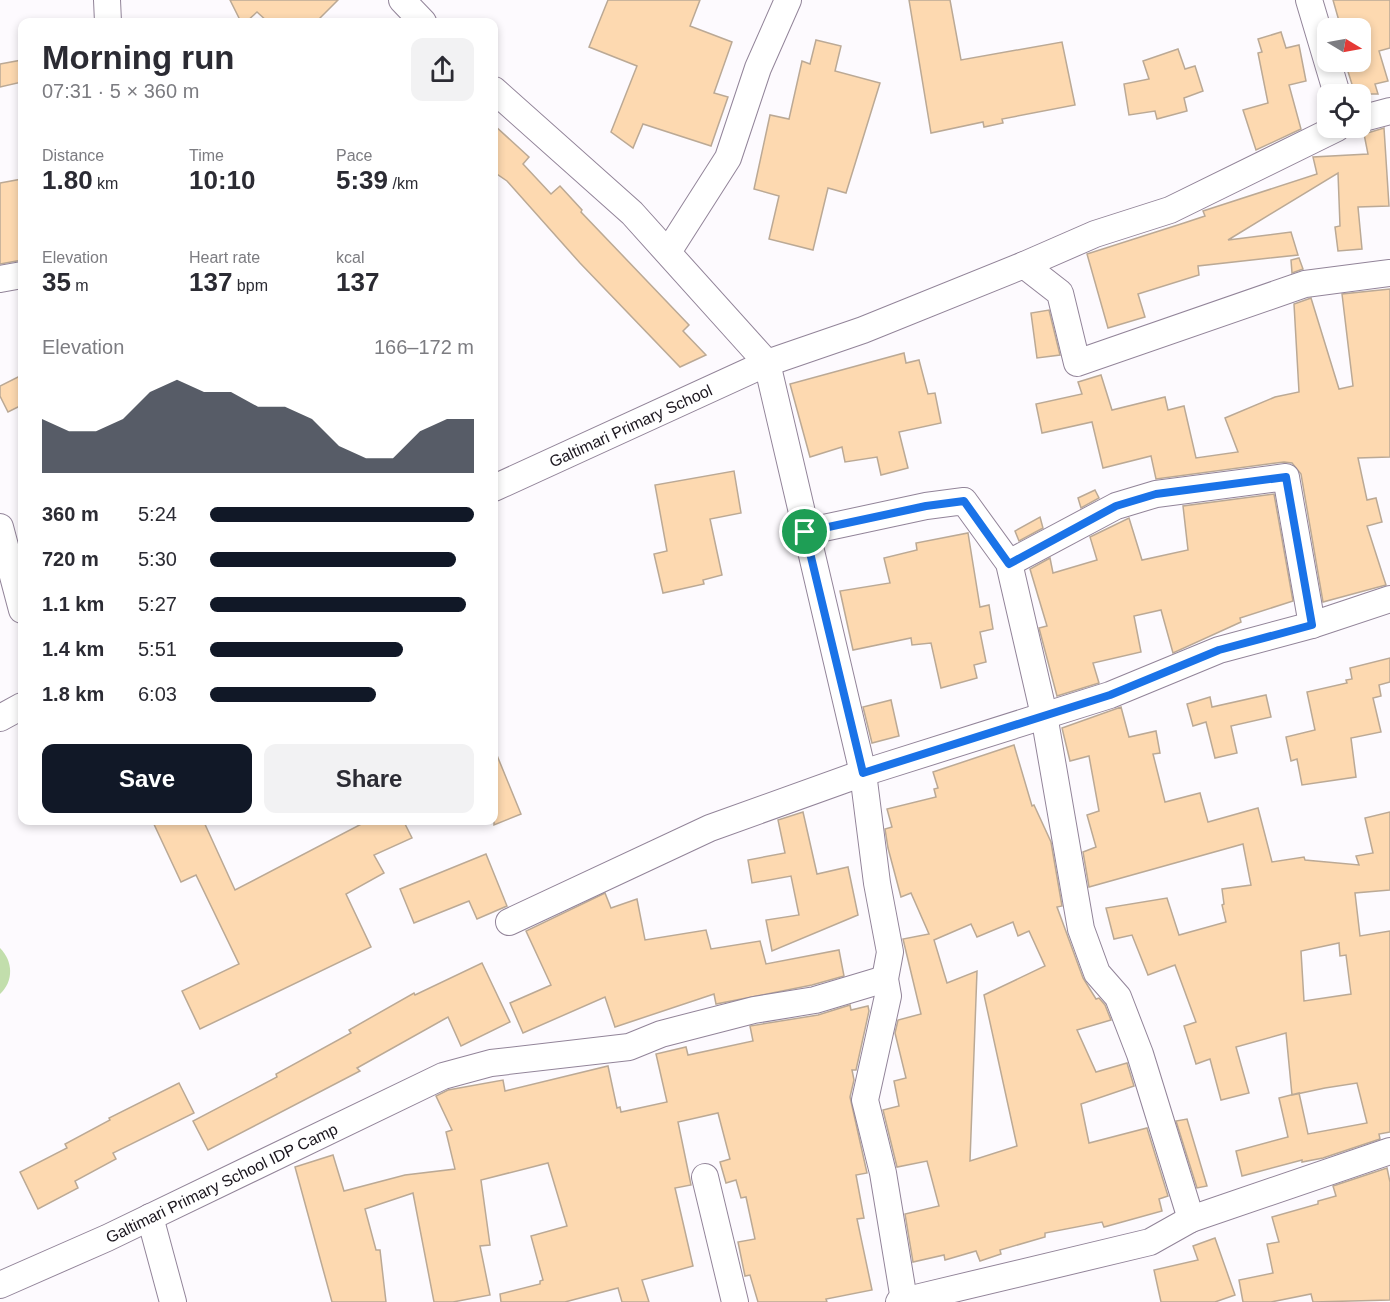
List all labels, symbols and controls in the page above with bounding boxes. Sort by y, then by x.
north arrow [1317,18,1371,72]
map controls [1317,18,1371,138]
button: share [411,38,474,101]
text: Morning run [42,39,234,76]
text: 07:31 · 5 × 360 m [42,80,199,102]
button: locate [1317,84,1371,138]
text: Distance [42,147,104,164]
text: Time [189,147,224,164]
text: Pace [336,147,372,164]
text: 1.80 [42,165,93,195]
text: 10:10 [189,165,256,195]
text: 5:39 [336,165,388,195]
text: km [93,175,118,192]
text: /km [388,175,418,192]
text: Elevation [42,249,108,266]
text: Heart rate [189,249,260,266]
text: kcal [336,249,364,266]
text: 35 [42,267,71,297]
text: 137 [189,267,232,297]
text: 137 [336,267,379,297]
text: m [71,277,89,294]
text: bpm [232,277,268,294]
text: Elevation [42,336,124,358]
text: 166–172 m [374,336,474,358]
street label: Galtimari Primary School [546,381,714,470]
text: 360 m [42,503,99,525]
text: 5:24 [138,503,177,525]
pin [779,506,830,557]
icon: arrive [788,515,821,548]
text: 720 m [42,548,99,570]
text: 5:30 [138,548,177,570]
text: 1.1 km [42,593,104,615]
text: 5:27 [138,593,177,615]
text: 1.4 km [42,638,104,660]
text: 5:51 [138,638,177,660]
text: 1.8 km [42,683,104,705]
text: 6:03 [138,683,177,705]
button: Save [42,744,252,813]
button: Share [264,744,474,813]
street label: Galtimari Primary School IDP Camp [103,1120,340,1246]

